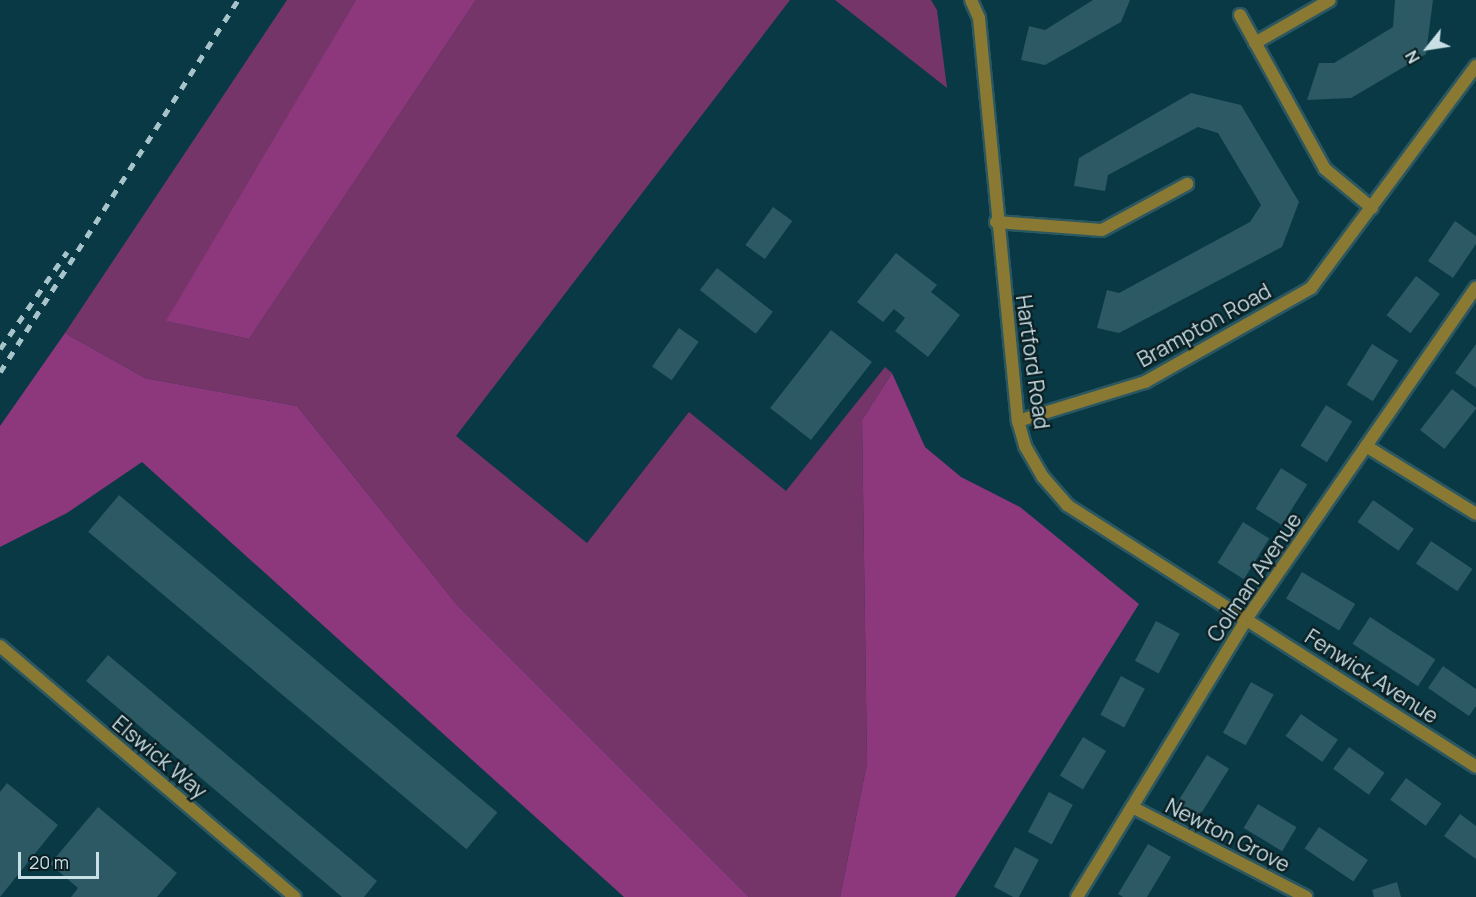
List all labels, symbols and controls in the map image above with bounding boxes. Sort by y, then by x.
north arrow [1398,18,1458,78]
text: N [1400,47,1425,67]
street label: Brampton Road [1133,278,1275,372]
street label: Hartford Road [1011,293,1055,431]
street label: Colman Avenue [1202,508,1306,646]
street label: Fenwick Avenue [1301,624,1443,728]
street label: Elswick Way [108,710,212,804]
street label: Newton Grove [1162,793,1294,877]
scale bar [21,840,102,878]
text: 20 m [29,850,69,874]

